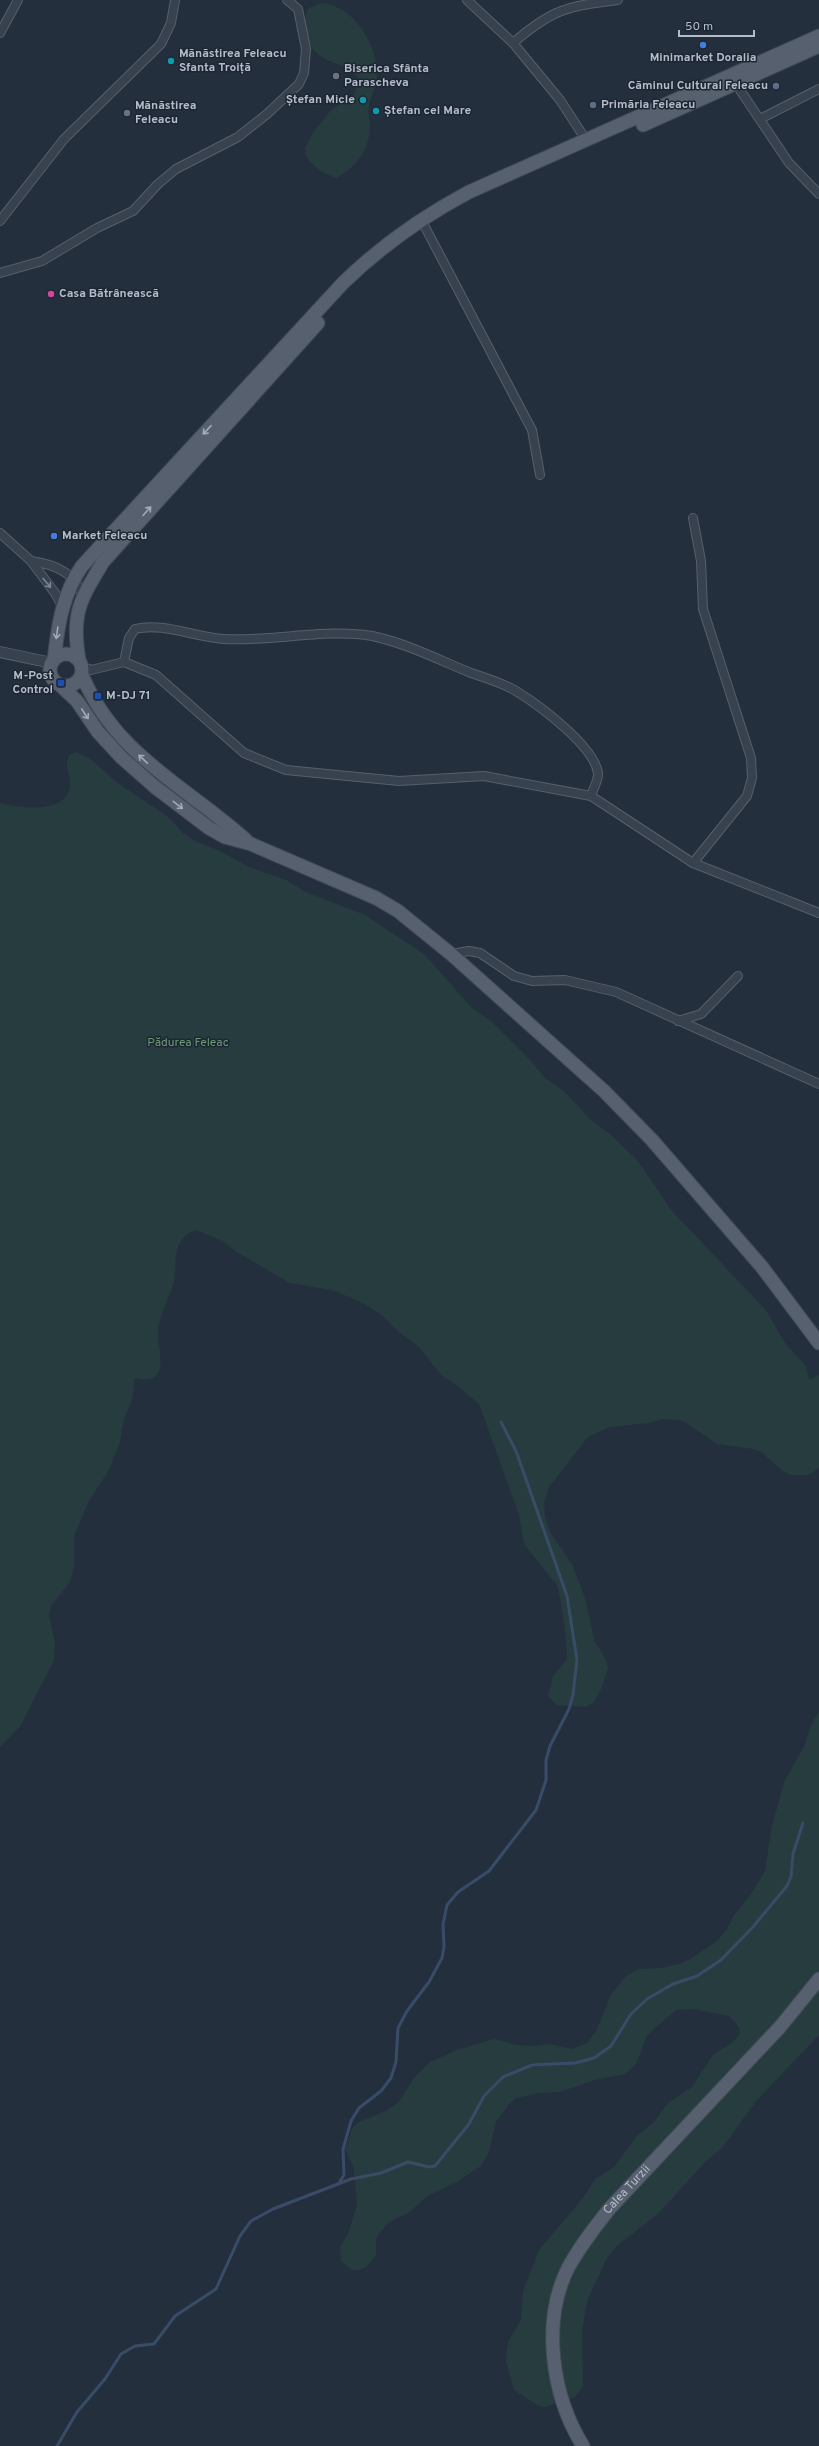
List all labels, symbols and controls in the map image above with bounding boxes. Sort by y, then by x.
scale bar [679,12,754,38]
text: 50 m [685,19,713,35]
marker: Minimarket Doralia [698,40,708,50]
place label: Mănăstirea Feleacu Sfanta Troiță [179,46,287,76]
place label: Minimarket Doralia [650,50,756,66]
marker: Mănăstirea Feleacu Sfanta Troiță [166,56,176,66]
place label: Biserica Sfânta Parascheva [344,61,429,91]
marker: Biserica Sfânta Parascheva [331,71,341,81]
place label: Căminul Cultural Feleacu [628,78,768,94]
marker: Căminul Cultural Feleacu [771,81,781,91]
place label: Ștefan Micle [286,92,355,108]
marker: Ștefan Micle [358,95,368,105]
place label: Primăria Feleacu [601,97,695,113]
place label: Mănăstirea Feleacu [135,98,196,128]
marker: Primăria Feleacu [588,100,598,110]
place label: Ștefan cel Mare [384,103,471,119]
marker: Ștefan cel Mare [371,106,381,116]
marker: Mănăstirea Feleacu [122,108,132,118]
place label: Casa Bătrânească [59,286,159,302]
marker: Casa Bătrânească [46,289,56,299]
one-way arrow [203,425,212,435]
one-way arrow [142,506,152,516]
place label: Market Feleacu [62,528,147,544]
marker: Market Feleacu [49,531,59,541]
one-way arrow [43,578,52,589]
one-way arrow [53,626,61,639]
place label: M-Post Control [13,668,53,698]
marker: M-Post Control [56,678,66,688]
place label: M-DJ 71 [106,688,151,704]
marker: M-DJ 71 [93,691,103,701]
one-way arrow [82,708,90,720]
one-way arrow [139,755,149,764]
one-way arrow [172,801,183,809]
park label: Pădurea Feleac [147,1035,229,1051]
street label: Calea Turzii [600,2162,654,2218]

